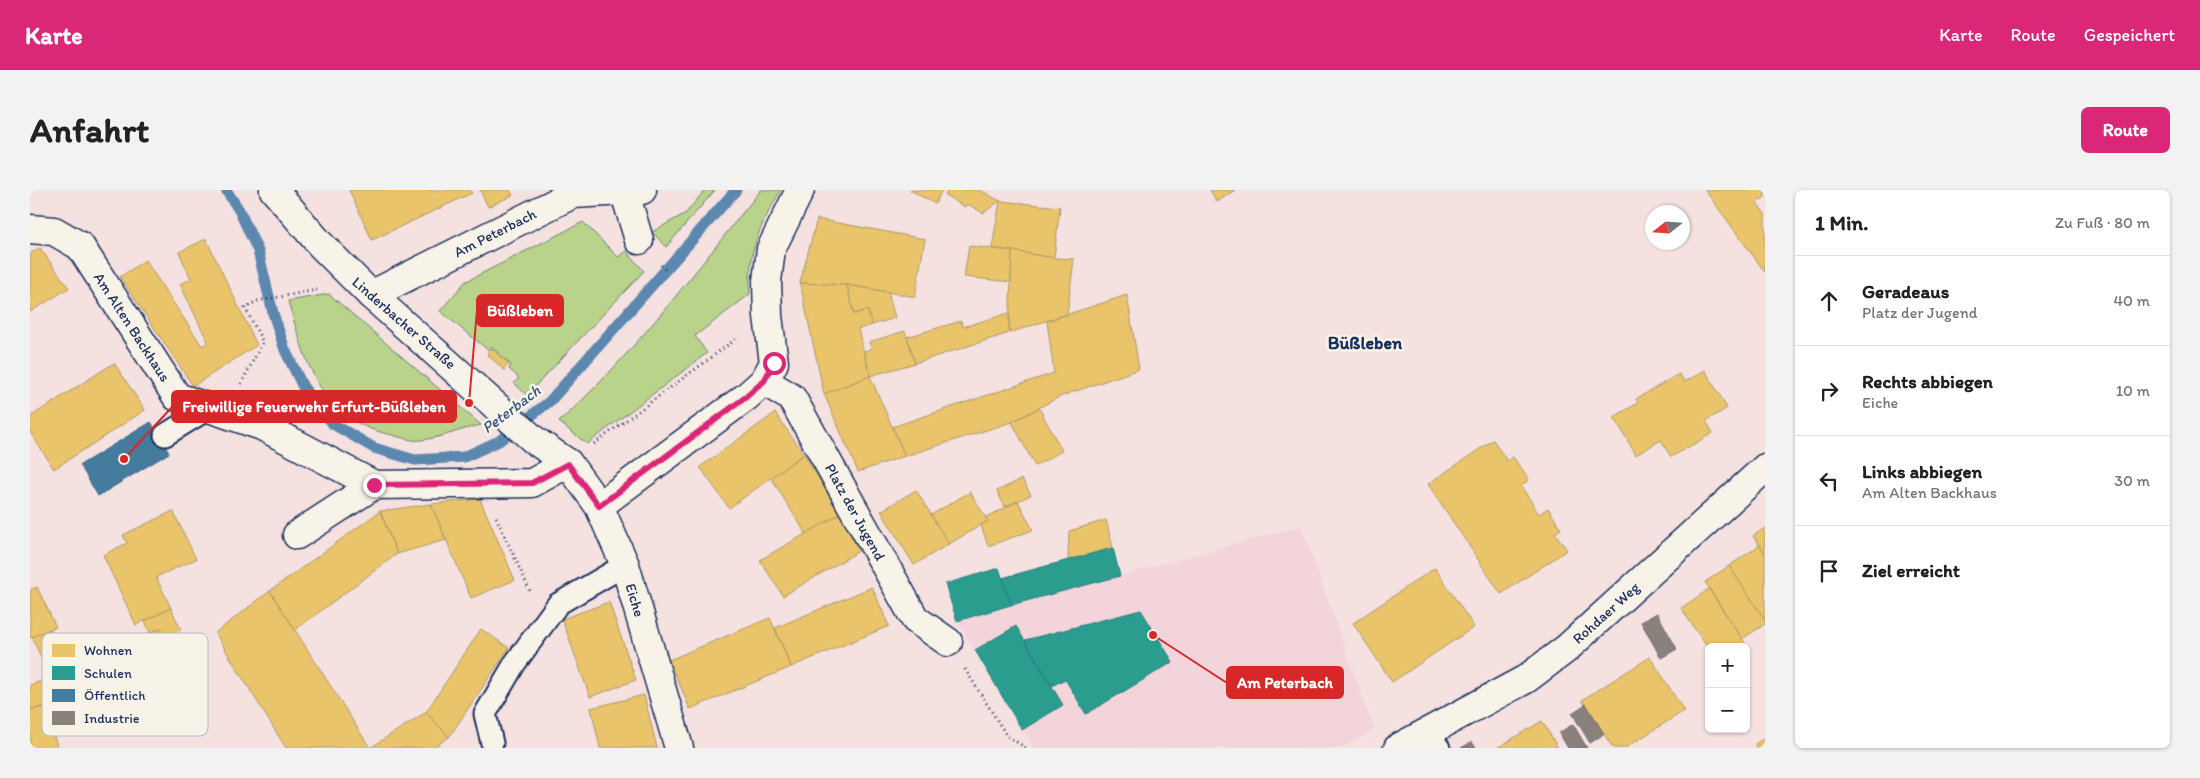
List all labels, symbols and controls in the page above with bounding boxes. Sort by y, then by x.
text: Karte [25,21,83,50]
text: Karte [1939,24,1982,46]
text: Route [2010,24,2056,46]
text: Gespeichert [2084,24,2175,46]
button: Route [2081,107,2170,153]
text: Anfahrt [30,109,149,151]
street label: Am Peterbach [451,205,539,261]
north arrow [1645,205,1690,250]
text: 1 Min. [1815,210,1868,235]
text: Zu Fuß · 80 m [2055,213,2150,232]
street label: Am Alten Backhaus [90,269,174,385]
street label: Linderbacher Straße [348,273,460,373]
text: Geradeaus [1862,280,1949,303]
icon: ahead [1815,287,1843,315]
text: 40 m [2113,291,2150,310]
callout: Büßleben [477,295,563,326]
text: Büßleben [487,301,554,320]
text: Platz der Jugend [1862,303,1977,322]
district label: Büßleben [1328,332,1403,354]
route start [763,352,786,375]
text: Rechts abbiegen [1862,370,1993,393]
icon: right [1815,377,1843,405]
water label: Peterbach [478,380,545,437]
text: 10 m [2116,381,2150,400]
callout: Freiwillige Feuerwehr Erfurt-Büßleben [172,391,456,422]
text: Eiche [1862,393,1898,412]
text: Freiwillige Feuerwehr Erfurt-Büßleben [182,397,446,417]
street label: Platz der Jugend [821,460,889,564]
text: Links abbiegen [1862,460,1982,483]
icon: left [1815,467,1843,495]
text: 30 m [2114,471,2150,490]
route end [363,474,386,497]
text: Am Alten Backhaus [1862,483,1997,502]
icon: arrive [1815,557,1843,585]
text: Ziel erreicht [1862,559,1960,582]
street label: Rohdaer Weg [1569,578,1643,648]
street label: Eiche [621,581,649,619]
legend [42,633,208,736]
text: Wohnen [84,642,132,659]
map controls [1705,643,1750,733]
button: + [1705,643,1750,688]
text: Schulen [84,665,132,682]
callout: Am Peterbach [1227,667,1343,698]
text: Am Peterbach [1236,673,1333,692]
text: Öffentlich [84,687,145,704]
button: − [1705,688,1750,733]
text: Industrie [84,710,140,727]

